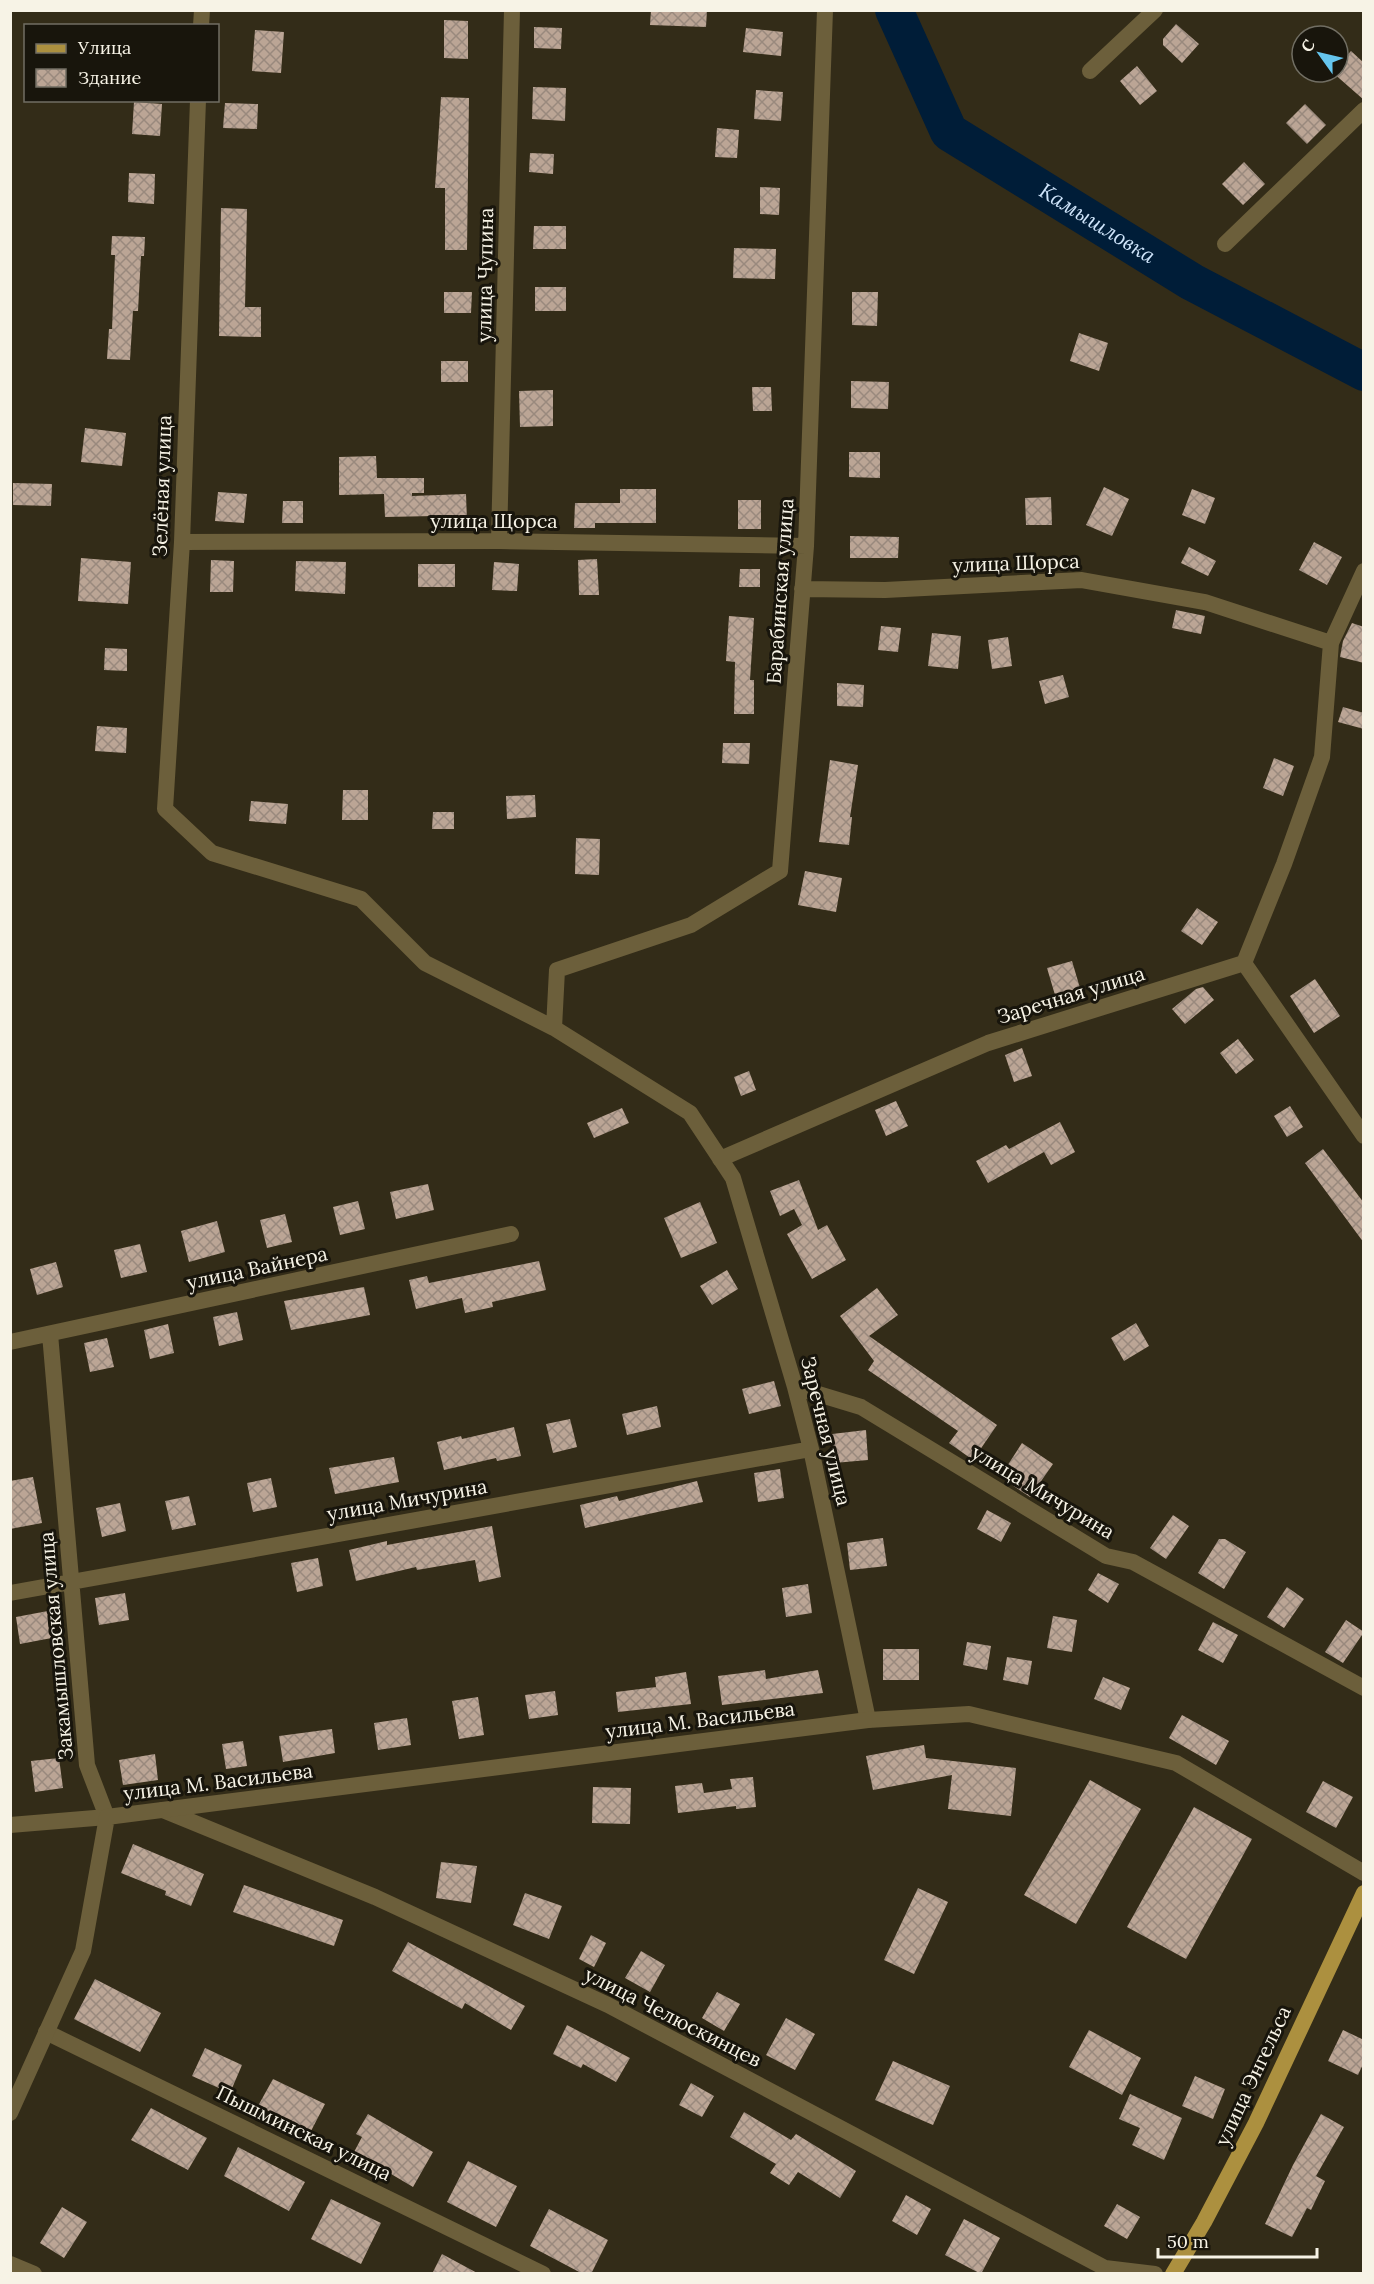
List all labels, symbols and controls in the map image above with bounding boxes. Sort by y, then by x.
legend [24,24,219,102]
north arrow [1290,24,1350,84]
text: С [1296,35,1319,56]
text: Улица [77,36,131,59]
text: Здание [78,66,141,89]
water label: Камышловка [1034,177,1161,269]
street label: улица Чупина [471,207,498,343]
street label: Зелёная улица [147,414,176,557]
street label: Барабинская улица [761,497,798,685]
street label: улица Щорса [430,508,558,533]
street label: улица Щорса [952,548,1080,577]
street label: Заречная улица [994,960,1148,1029]
street label: улица Вайнера [184,1240,330,1295]
street label: Заречная улица [796,1354,857,1508]
street label: улица Мичурина [967,1439,1119,1544]
street label: улица Мичурина [325,1473,489,1526]
street label: Закамышловская улица [33,1531,78,1761]
street label: улица М. Васильева [604,1695,796,1744]
street label: улица М. Васильева [122,1757,314,1806]
street label: улица Челюскинцев [581,1961,766,2072]
street label: улица Энгельса [1209,2002,1296,2150]
street label: Пышминская улица [213,2079,396,2186]
scale bar [1158,2221,1317,2259]
text: 50 m [1167,2230,1209,2253]

